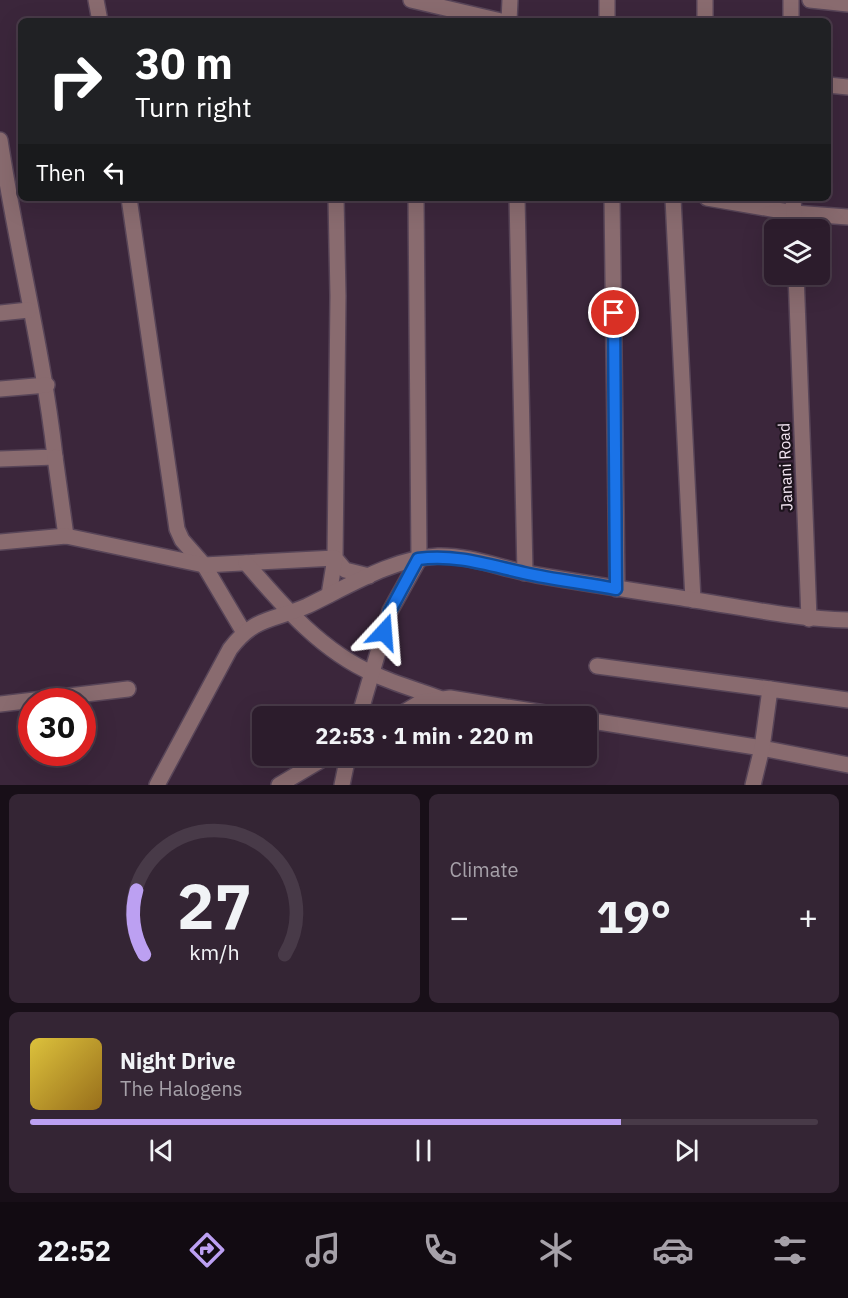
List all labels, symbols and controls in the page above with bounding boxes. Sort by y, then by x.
text: 30 m [135,36,233,91]
icon: right [36,42,114,120]
text: Turn right [135,89,252,124]
icon: left [98,156,131,189]
text: Then [36,158,86,187]
map controls [764,219,830,285]
button: layers [764,219,830,285]
pin [588,287,639,338]
icon: arrive [597,296,630,329]
street label: Janani Road [773,423,797,511]
position arrow [352,600,416,664]
speed limit sign: 30 [18,688,96,766]
text: 22:53 · 1 min · 220 m [315,721,534,750]
text: Climate [450,856,518,883]
text: 27 [177,865,252,946]
text: 19° [596,887,671,945]
text: − [450,895,469,938]
text: + [798,895,818,938]
text: km/h [189,939,239,967]
text: Night Drive [120,1046,236,1075]
text: The Halogens [120,1075,242,1102]
icon: previous [145,1134,178,1167]
icon: pause [407,1134,440,1167]
icon: next [670,1134,703,1167]
icon: directions [186,1229,228,1271]
icon: music [302,1229,344,1271]
icon: phone [419,1229,461,1271]
icon: climate [535,1229,577,1271]
icon: car [652,1229,694,1271]
icon: filters [769,1229,811,1271]
text: 22:52 [37,1233,111,1268]

